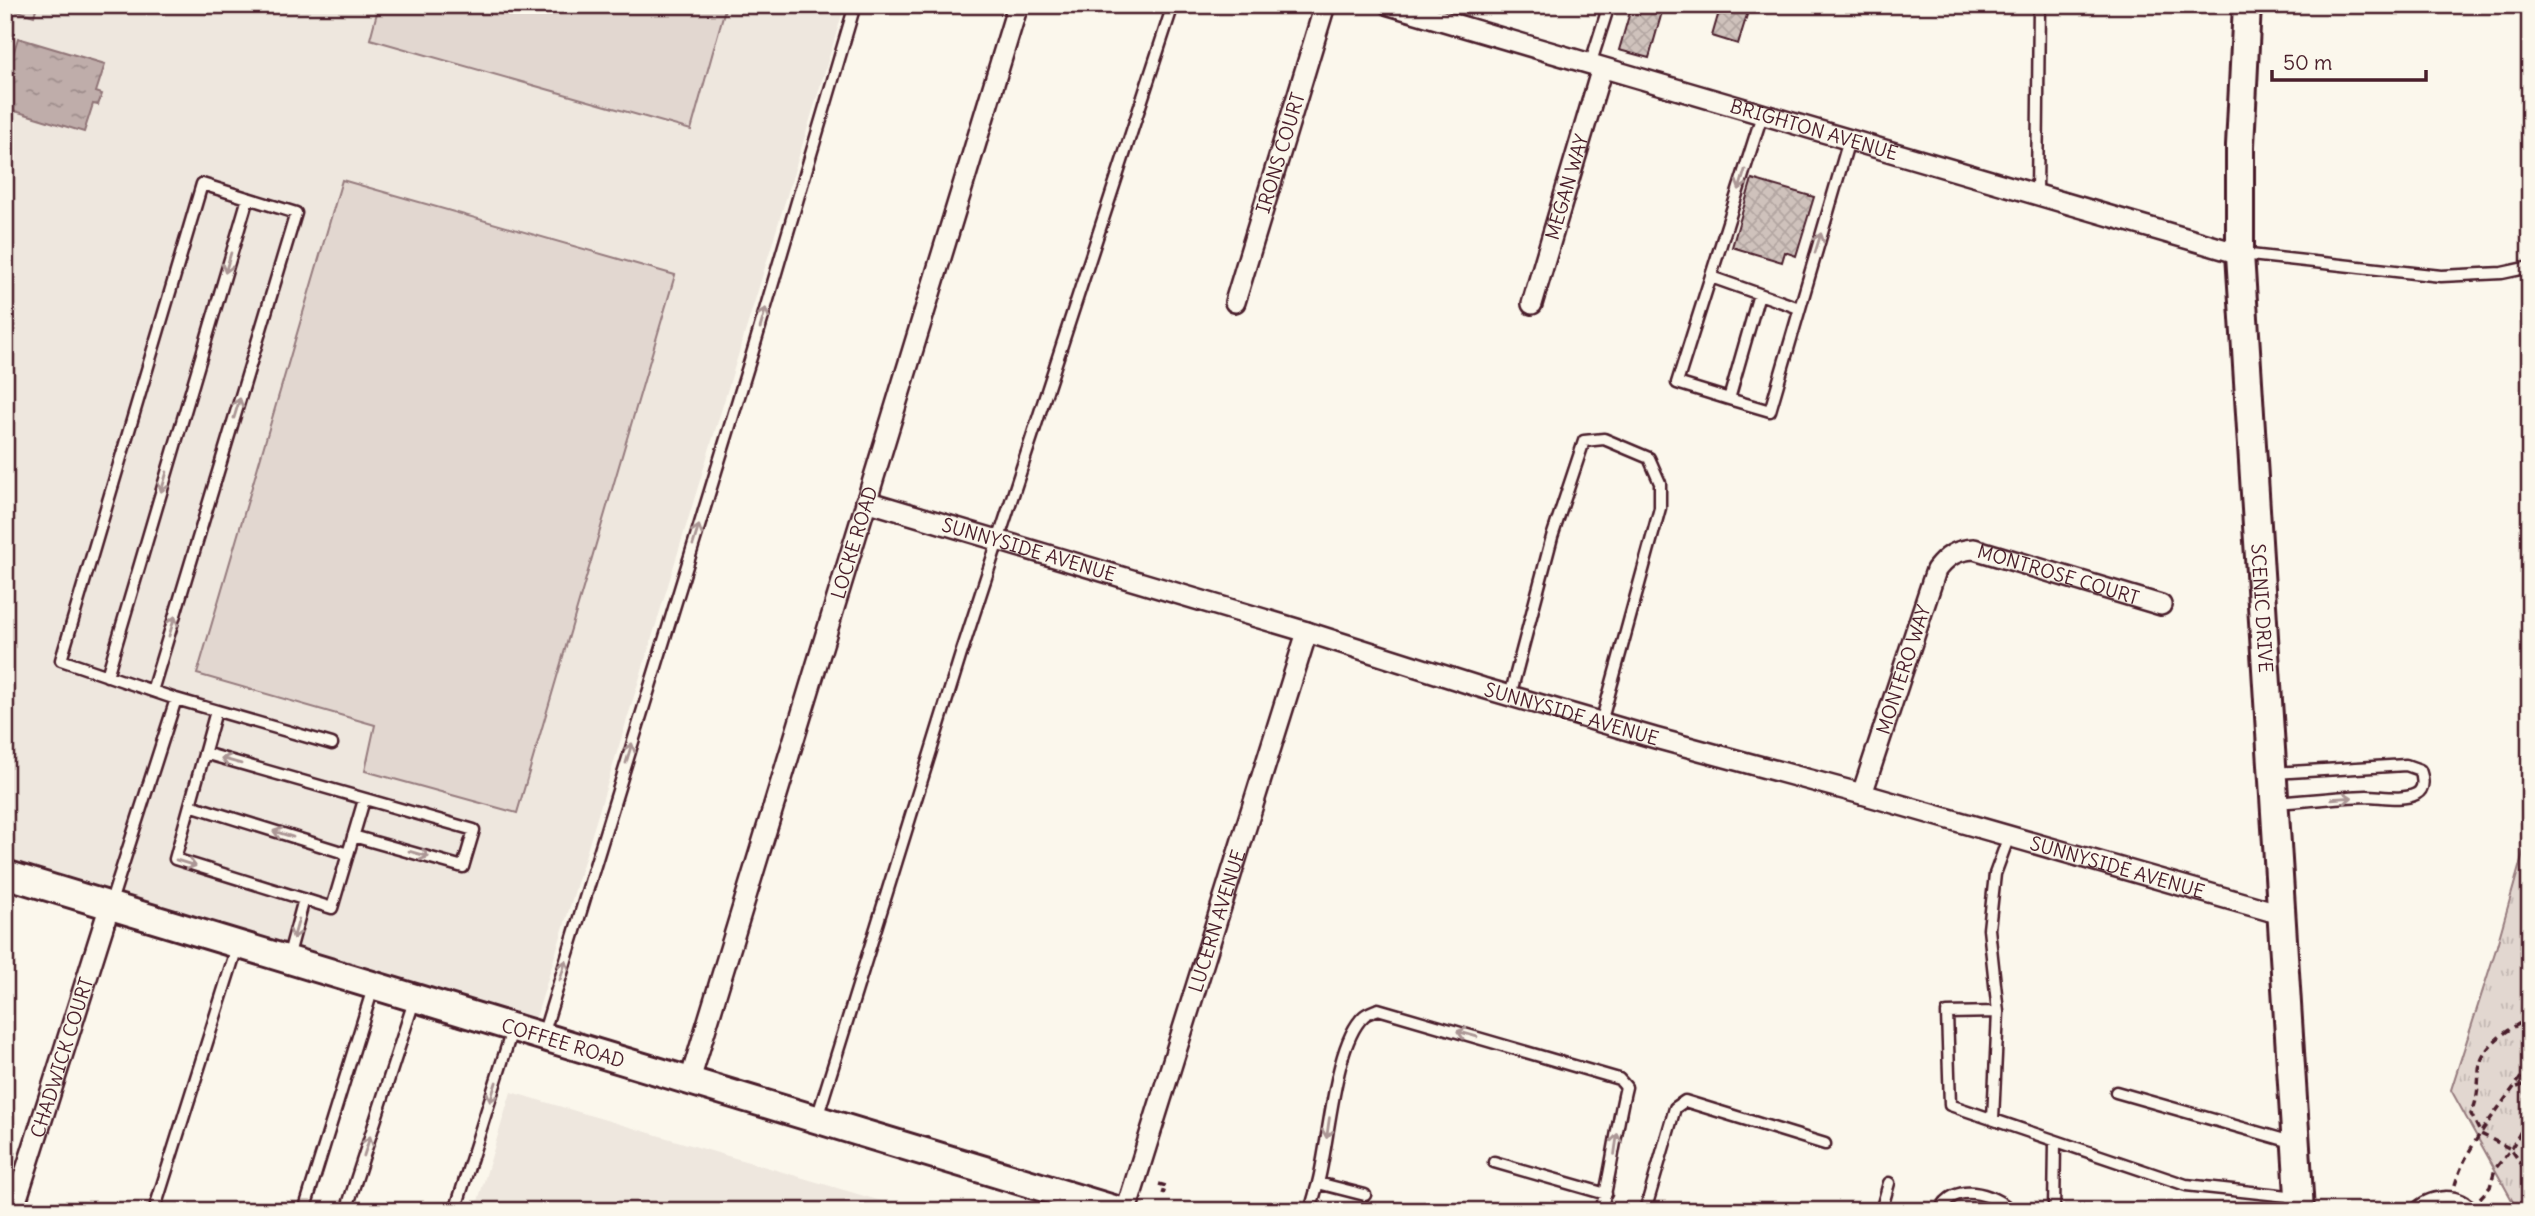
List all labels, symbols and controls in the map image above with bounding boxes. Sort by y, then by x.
scale bar [2272,38,2426,82]
text: 50 m [2283,49,2332,76]
street label: IRONS COURT [1251,89,1310,216]
street label: BRIGHTON AVENUE [1727,94,1901,165]
street label: MEGAN WAY [1540,131,1594,243]
one-way arrow [1734,169,1747,191]
one-way arrow [1813,232,1826,254]
one-way arrow [221,252,234,274]
one-way arrow [757,307,770,330]
one-way arrow [232,397,245,419]
one-way arrow [157,470,170,492]
street label: LOCKE ROAD [826,483,883,602]
street label: SUNNYSIDE AVENUE [939,512,1119,587]
one-way arrow [691,525,704,547]
street label: MONTROSE COURT [1975,539,2142,610]
street label: SCENIC DRIVE [2246,543,2278,673]
street label: MONTERO WAY [1871,602,1936,737]
one-way arrow [166,615,179,637]
street label: SUNNYSIDE AVENUE [1482,677,1662,750]
one-way arrow [624,742,637,764]
one-way arrow [220,754,242,767]
one-way arrow [2330,791,2353,804]
one-way arrow [272,826,294,839]
street label: SUNNYSIDE AVENUE [2027,831,2207,904]
street label: LUCERN AVENUE [1183,847,1250,995]
one-way arrow [408,849,430,862]
one-way arrow [175,857,197,870]
one-way arrow [288,917,301,939]
one-way arrow [557,960,570,982]
street label: CHADWICK COURT [25,974,98,1141]
street label: COFFEE ROAD [499,1013,628,1073]
one-way arrow [1456,1027,1478,1040]
one-way arrow [485,1081,498,1103]
one-way arrow [1321,1116,1334,1139]
one-way arrow [1609,1133,1622,1156]
one-way arrow [362,1135,374,1157]

